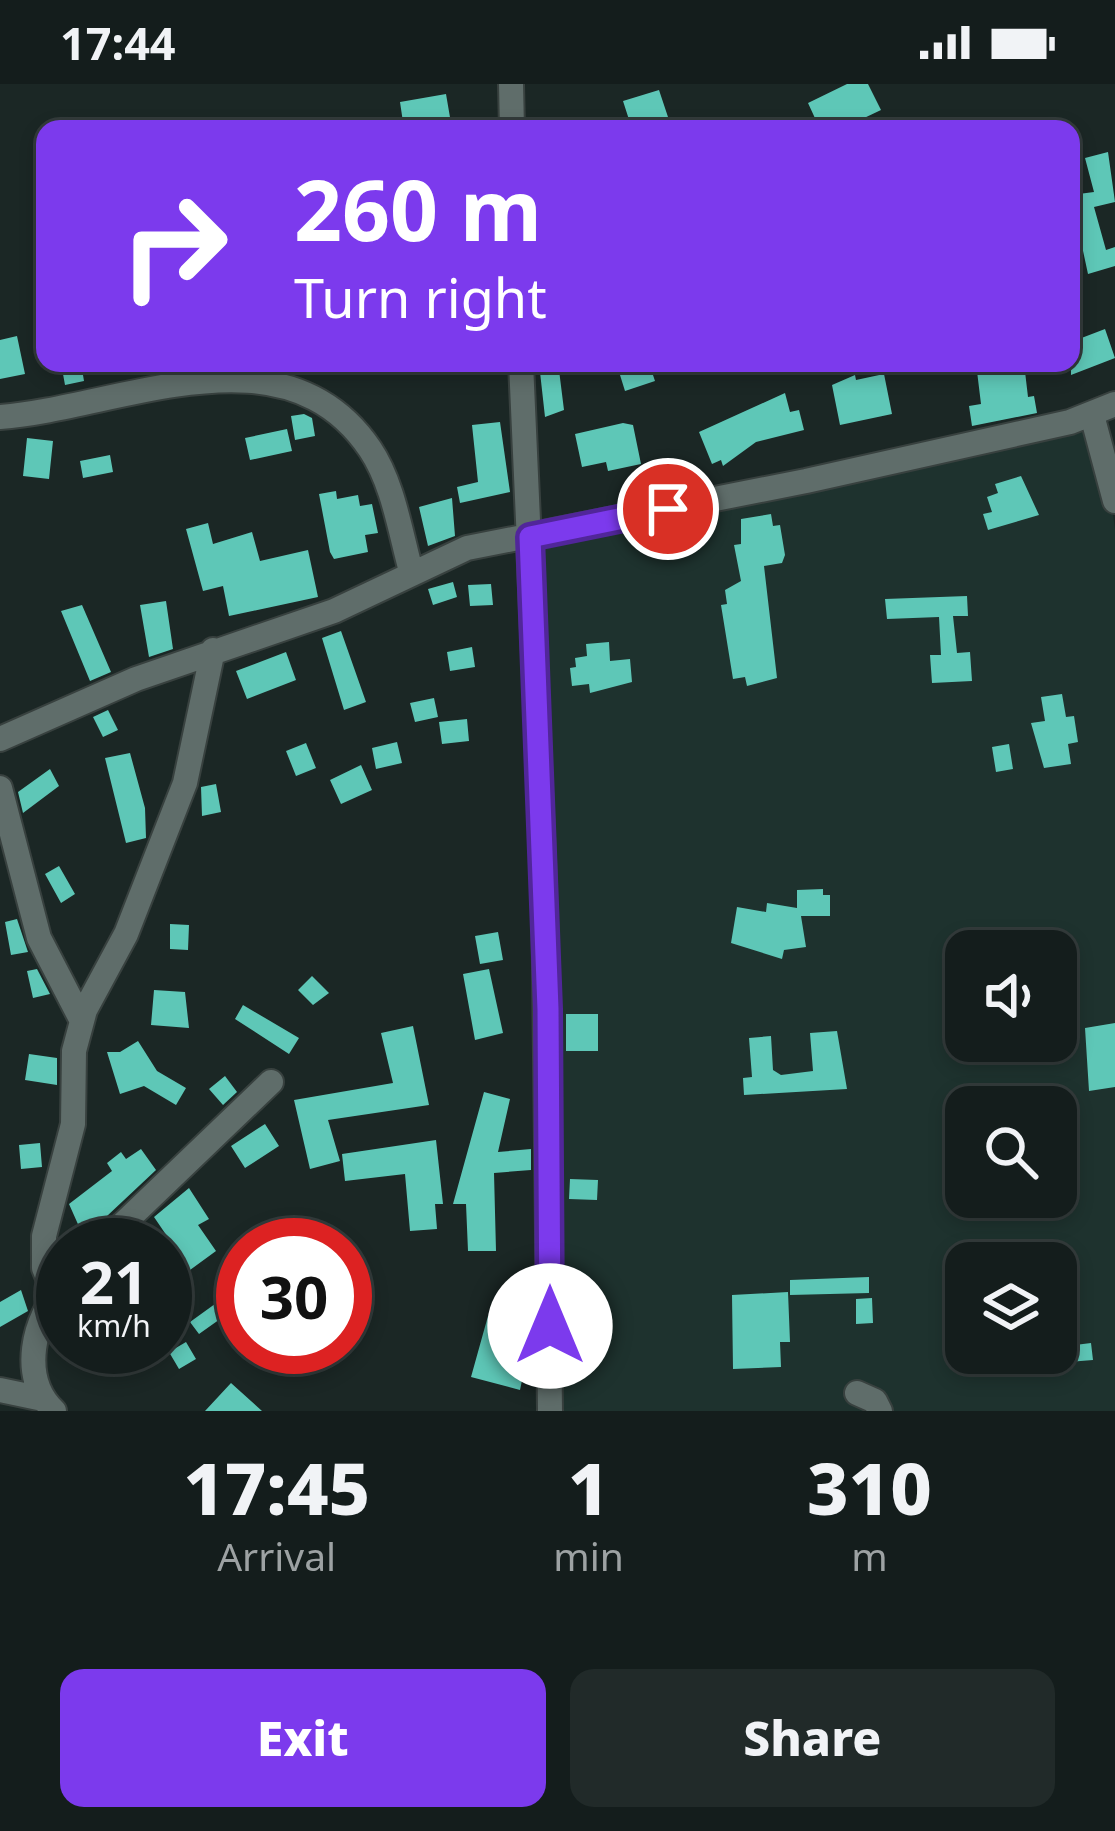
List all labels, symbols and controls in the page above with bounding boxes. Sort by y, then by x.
text: 17:44 [60,12,176,73]
text: 260 m [294,151,542,266]
icon: right [96,168,252,324]
text: Turn right [294,260,547,334]
pin [617,458,719,560]
icon: arrive [635,476,701,542]
map controls [945,930,1077,1374]
button: sound [945,930,1077,1062]
button: search [945,1086,1077,1218]
speed limit sign: 30 [216,1218,372,1374]
text: 21 [80,1240,148,1322]
button: layers [945,1242,1077,1374]
position arrow [487,1263,613,1389]
text: km/h [77,1305,151,1346]
text: 17:45 [183,1438,370,1536]
text: 1 [568,1438,609,1536]
text: 310 [807,1438,932,1536]
text: Arrival [217,1529,336,1582]
text: min [553,1529,624,1582]
text: m [851,1529,888,1582]
button: Exit [60,1669,546,1807]
button: Share [570,1669,1055,1807]

